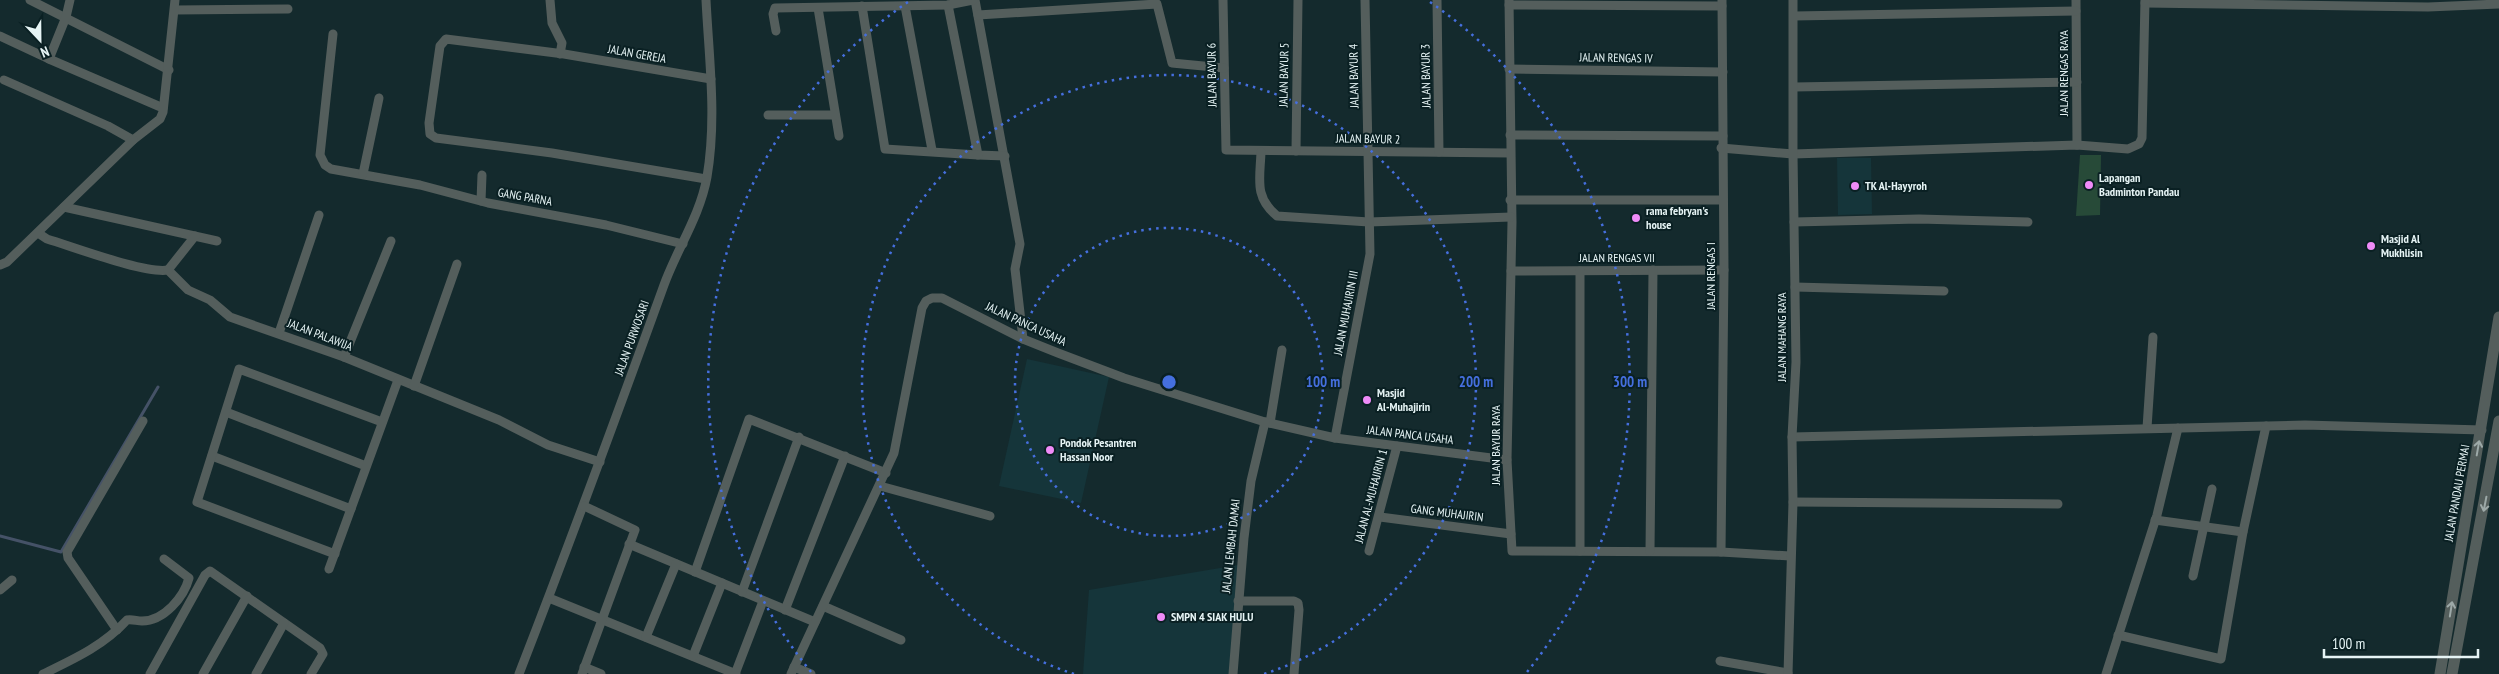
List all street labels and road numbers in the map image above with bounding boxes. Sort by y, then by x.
street label: JALAN RENGAS RAYA [2056,30,2071,117]
street label: JALAN GEREJA [606,41,668,66]
street label: JALAN BAYUR 6 [1203,43,1220,108]
street label: JALAN BAYUR 5 [1275,43,1292,108]
street label: JALAN BAYUR 4 [1345,43,1362,109]
street label: JALAN BAYUR 3 [1417,44,1434,109]
street label: JALAN RENGAS IV [1578,49,1653,66]
street label: JALAN BAYUR 2 [1335,130,1400,147]
street label: GANG PARNA [497,184,554,209]
street label: JALAN RENGAS I [1703,242,1718,311]
street label: JALAN RENGAS VII [1578,250,1655,265]
street label: JALAN MUHAJIRIN III [1330,269,1361,357]
street label: JALAN MAHANG RAYA [1774,292,1789,383]
street label: JALAN PURWOSARI [611,298,652,379]
street label: JALAN PANCA USAHA [983,298,1069,349]
street label: JALAN PALAWIJA [285,315,355,354]
street label: JALAN BAYUR RAYA [1488,405,1503,486]
street label: JALAN PANCA USAHA [1365,422,1455,447]
street label: JALAN PANDAU PERMAI [2440,443,2472,544]
street label: JALAN AL-MUHAJIRIN 1 [1351,448,1390,545]
street label: JALAN LEMBAH DAMAI [1218,498,1243,595]
street label: GANG MUHAJIRIN [1410,501,1484,524]

